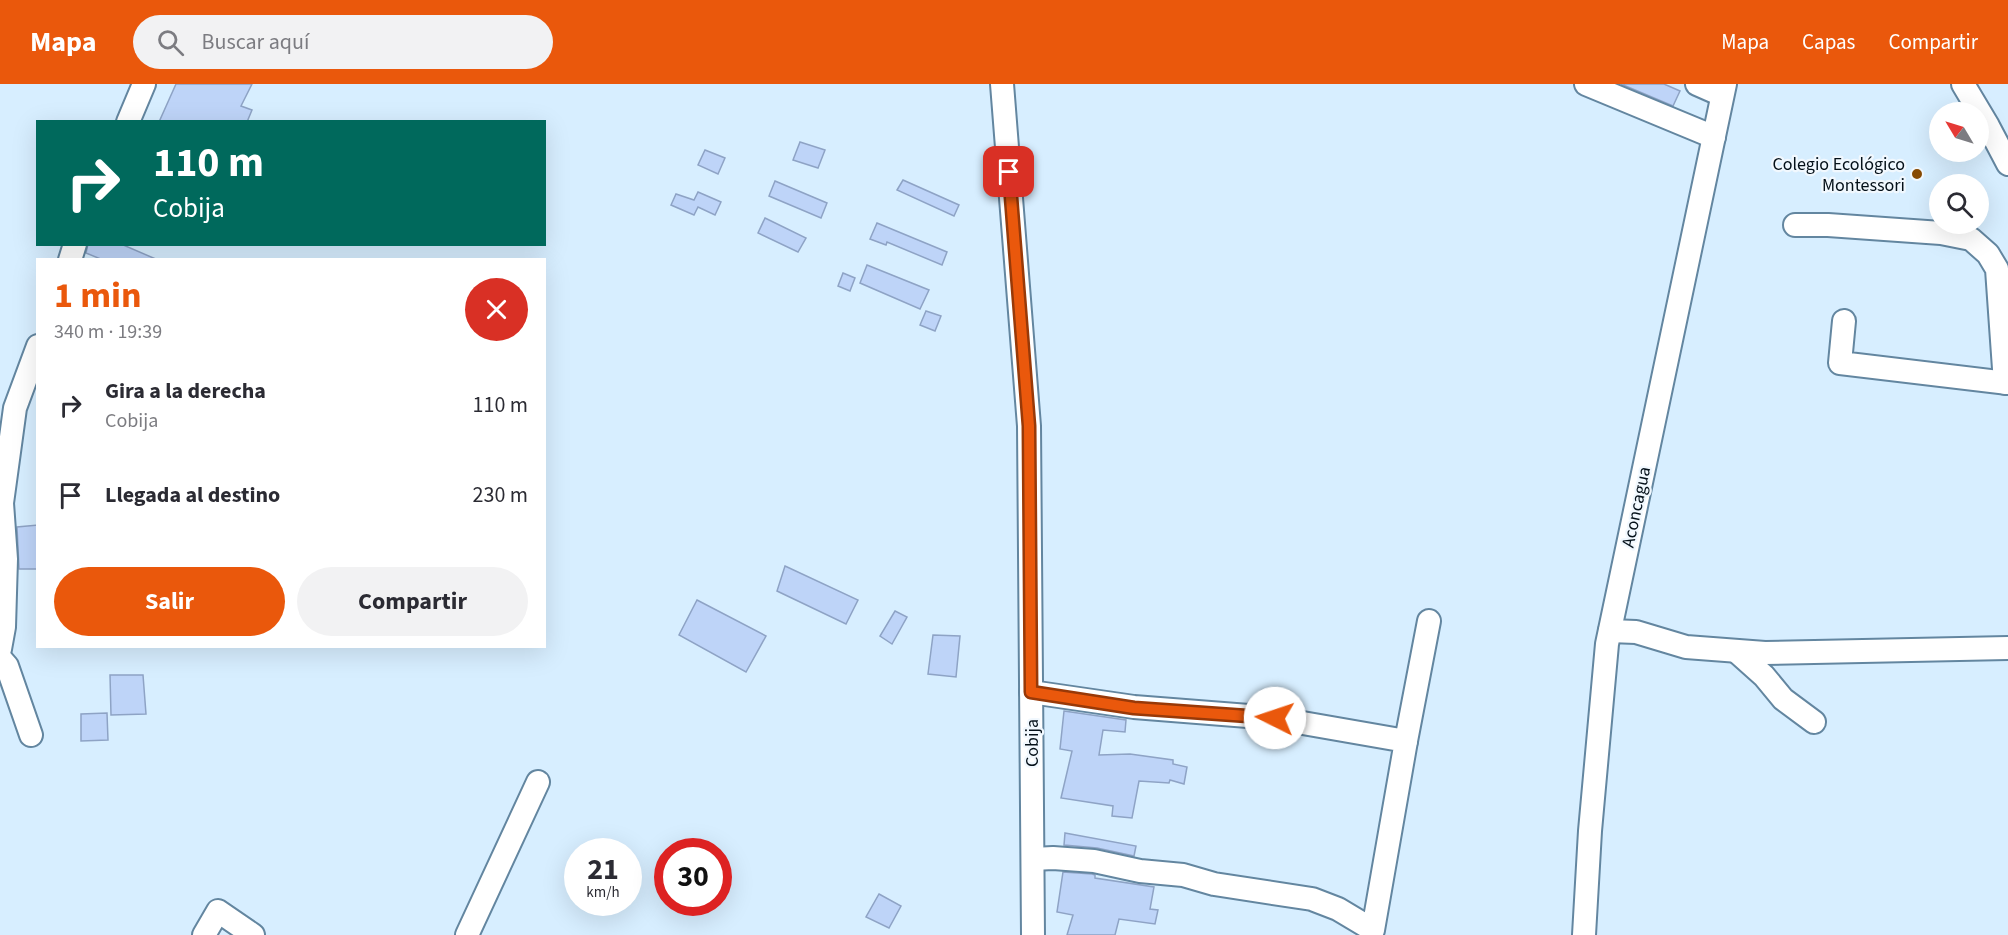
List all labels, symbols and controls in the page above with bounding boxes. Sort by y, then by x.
search box [133,15,553,69]
text: Mapa [30,22,97,62]
icon: search [154,26,187,59]
text: Buscar aquí [202,26,309,58]
text: Mapa [1721,27,1769,57]
text: Capas [1802,27,1855,57]
text: Compartir [1888,27,1978,57]
north arrow [1929,102,1989,162]
map controls [1929,102,1989,234]
text: 110 m [153,133,264,193]
icon: right [54,144,132,222]
pin [983,146,1034,197]
place label: Colegio Ecológico Montessori [1772,152,1905,198]
icon: arrive [992,155,1025,188]
marker: Colegio Ecológico Montessori [1910,167,1924,181]
button: search [1929,174,1989,234]
text: Cobija [153,189,225,228]
text: 1 min [54,270,142,321]
button: close [465,278,528,341]
text: 340 m · 19:39 [54,318,162,346]
text: Gira a la derecha [105,375,266,407]
icon: right [54,389,87,422]
text: 110 m [473,389,528,421]
text: Cobija [105,407,158,435]
street label: Aconcagua [1616,464,1657,550]
icon: arrive [54,479,87,512]
text: Llegada al destino [105,479,280,511]
text: 230 m [473,479,528,511]
button: Salir [54,567,285,636]
button: Compartir [297,567,528,636]
position arrow [1243,686,1307,750]
street label: Cobija [1020,719,1045,767]
speed limit sign: 30 [654,838,732,916]
text: 21 [587,848,619,891]
text: km/h [586,882,620,903]

